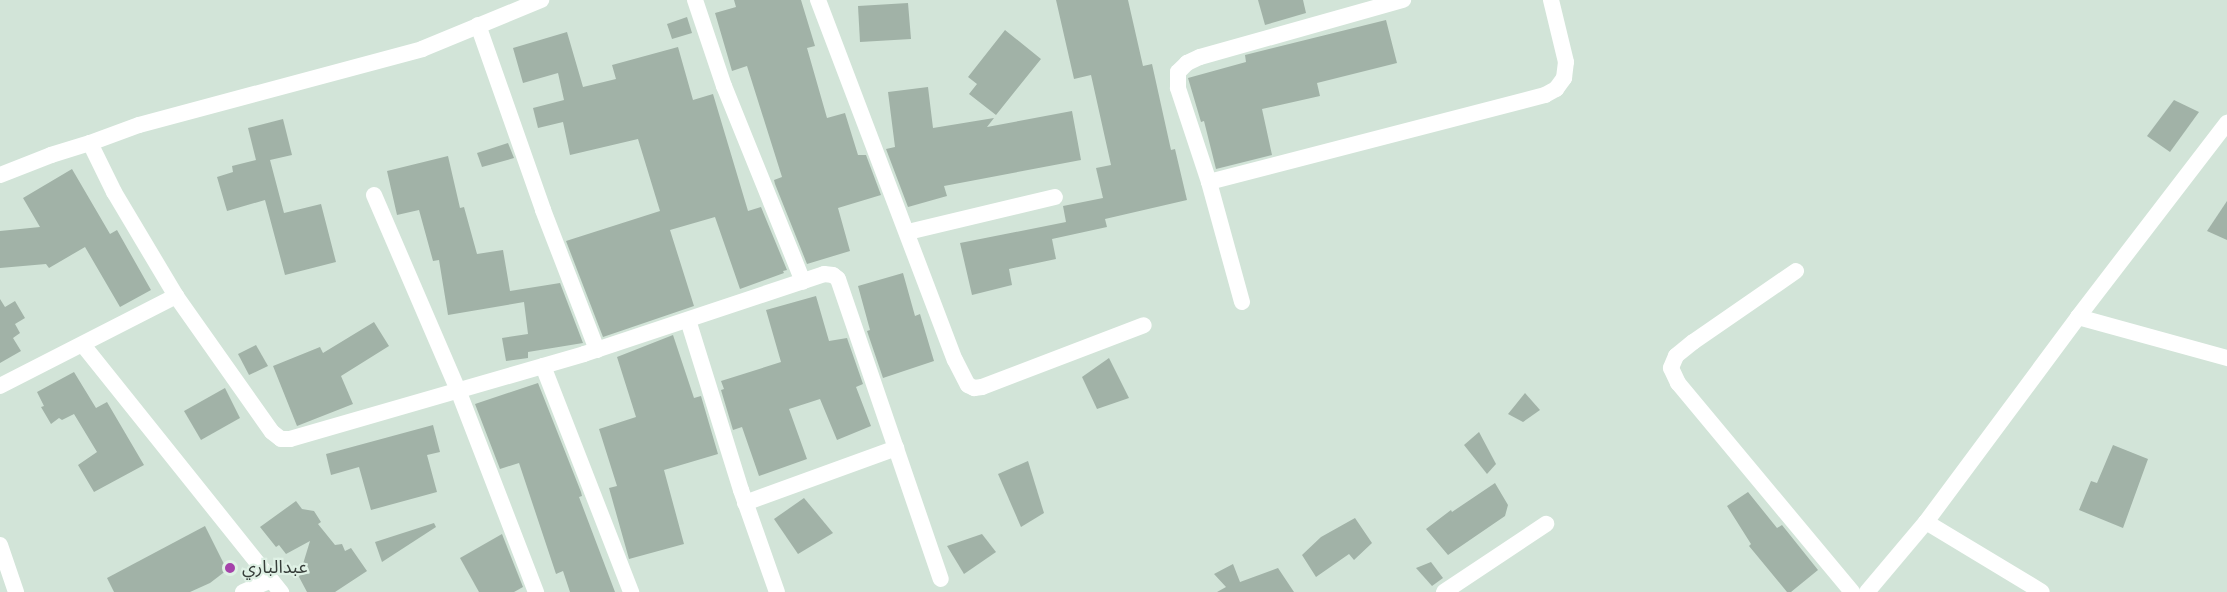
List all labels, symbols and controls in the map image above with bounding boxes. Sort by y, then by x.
place label: عبدالباري [242,557,307,579]
marker: عبدالباري [223,561,237,575]

